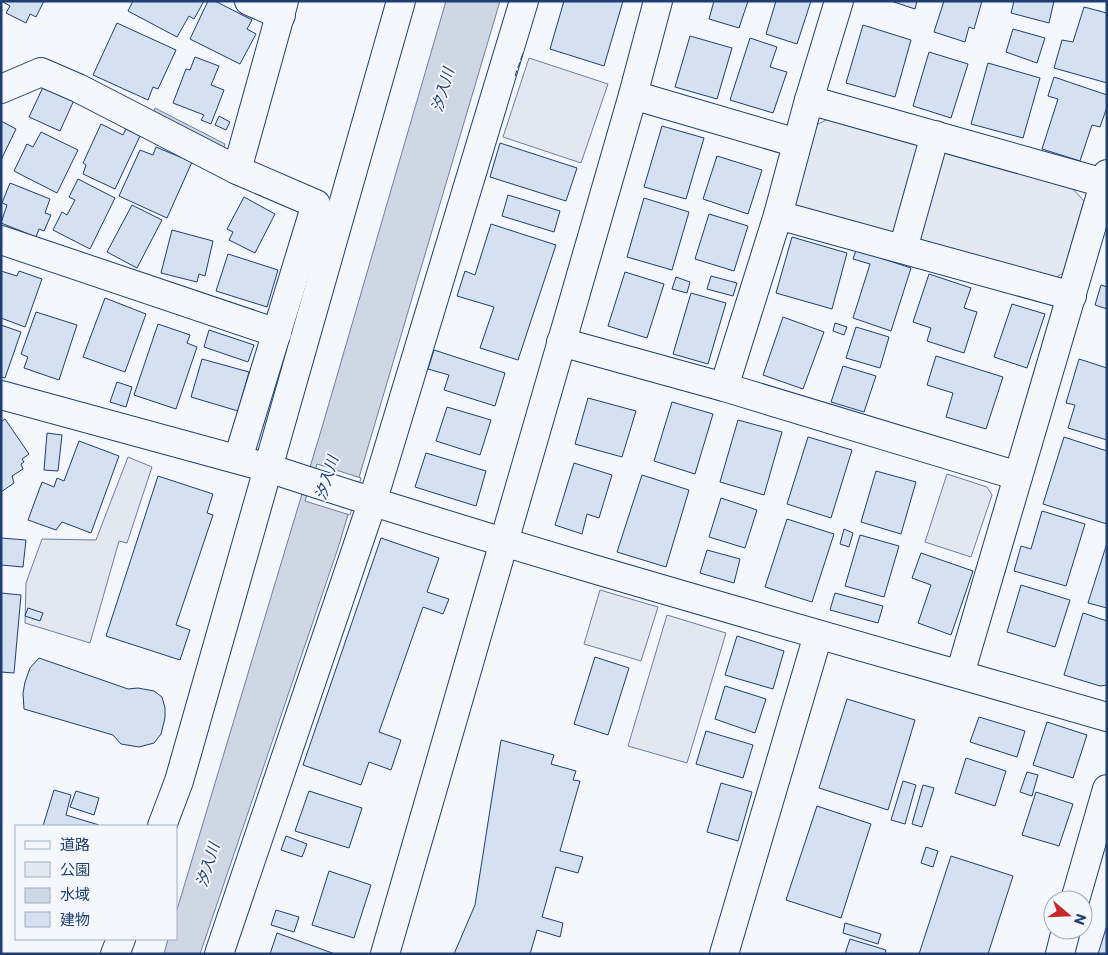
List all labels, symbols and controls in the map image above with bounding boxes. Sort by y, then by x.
water label: 汐入川 [427,64,457,114]
water label: 汐入川 [311,452,342,502]
legend [15,825,178,940]
text: 道路 [60,835,90,853]
water label: 汐入川 [192,839,223,889]
text: 公園 [60,860,90,878]
text: 水域 [60,885,90,903]
north arrow [1043,890,1093,940]
text: 建物 [60,910,90,928]
text: N [1071,912,1091,927]

